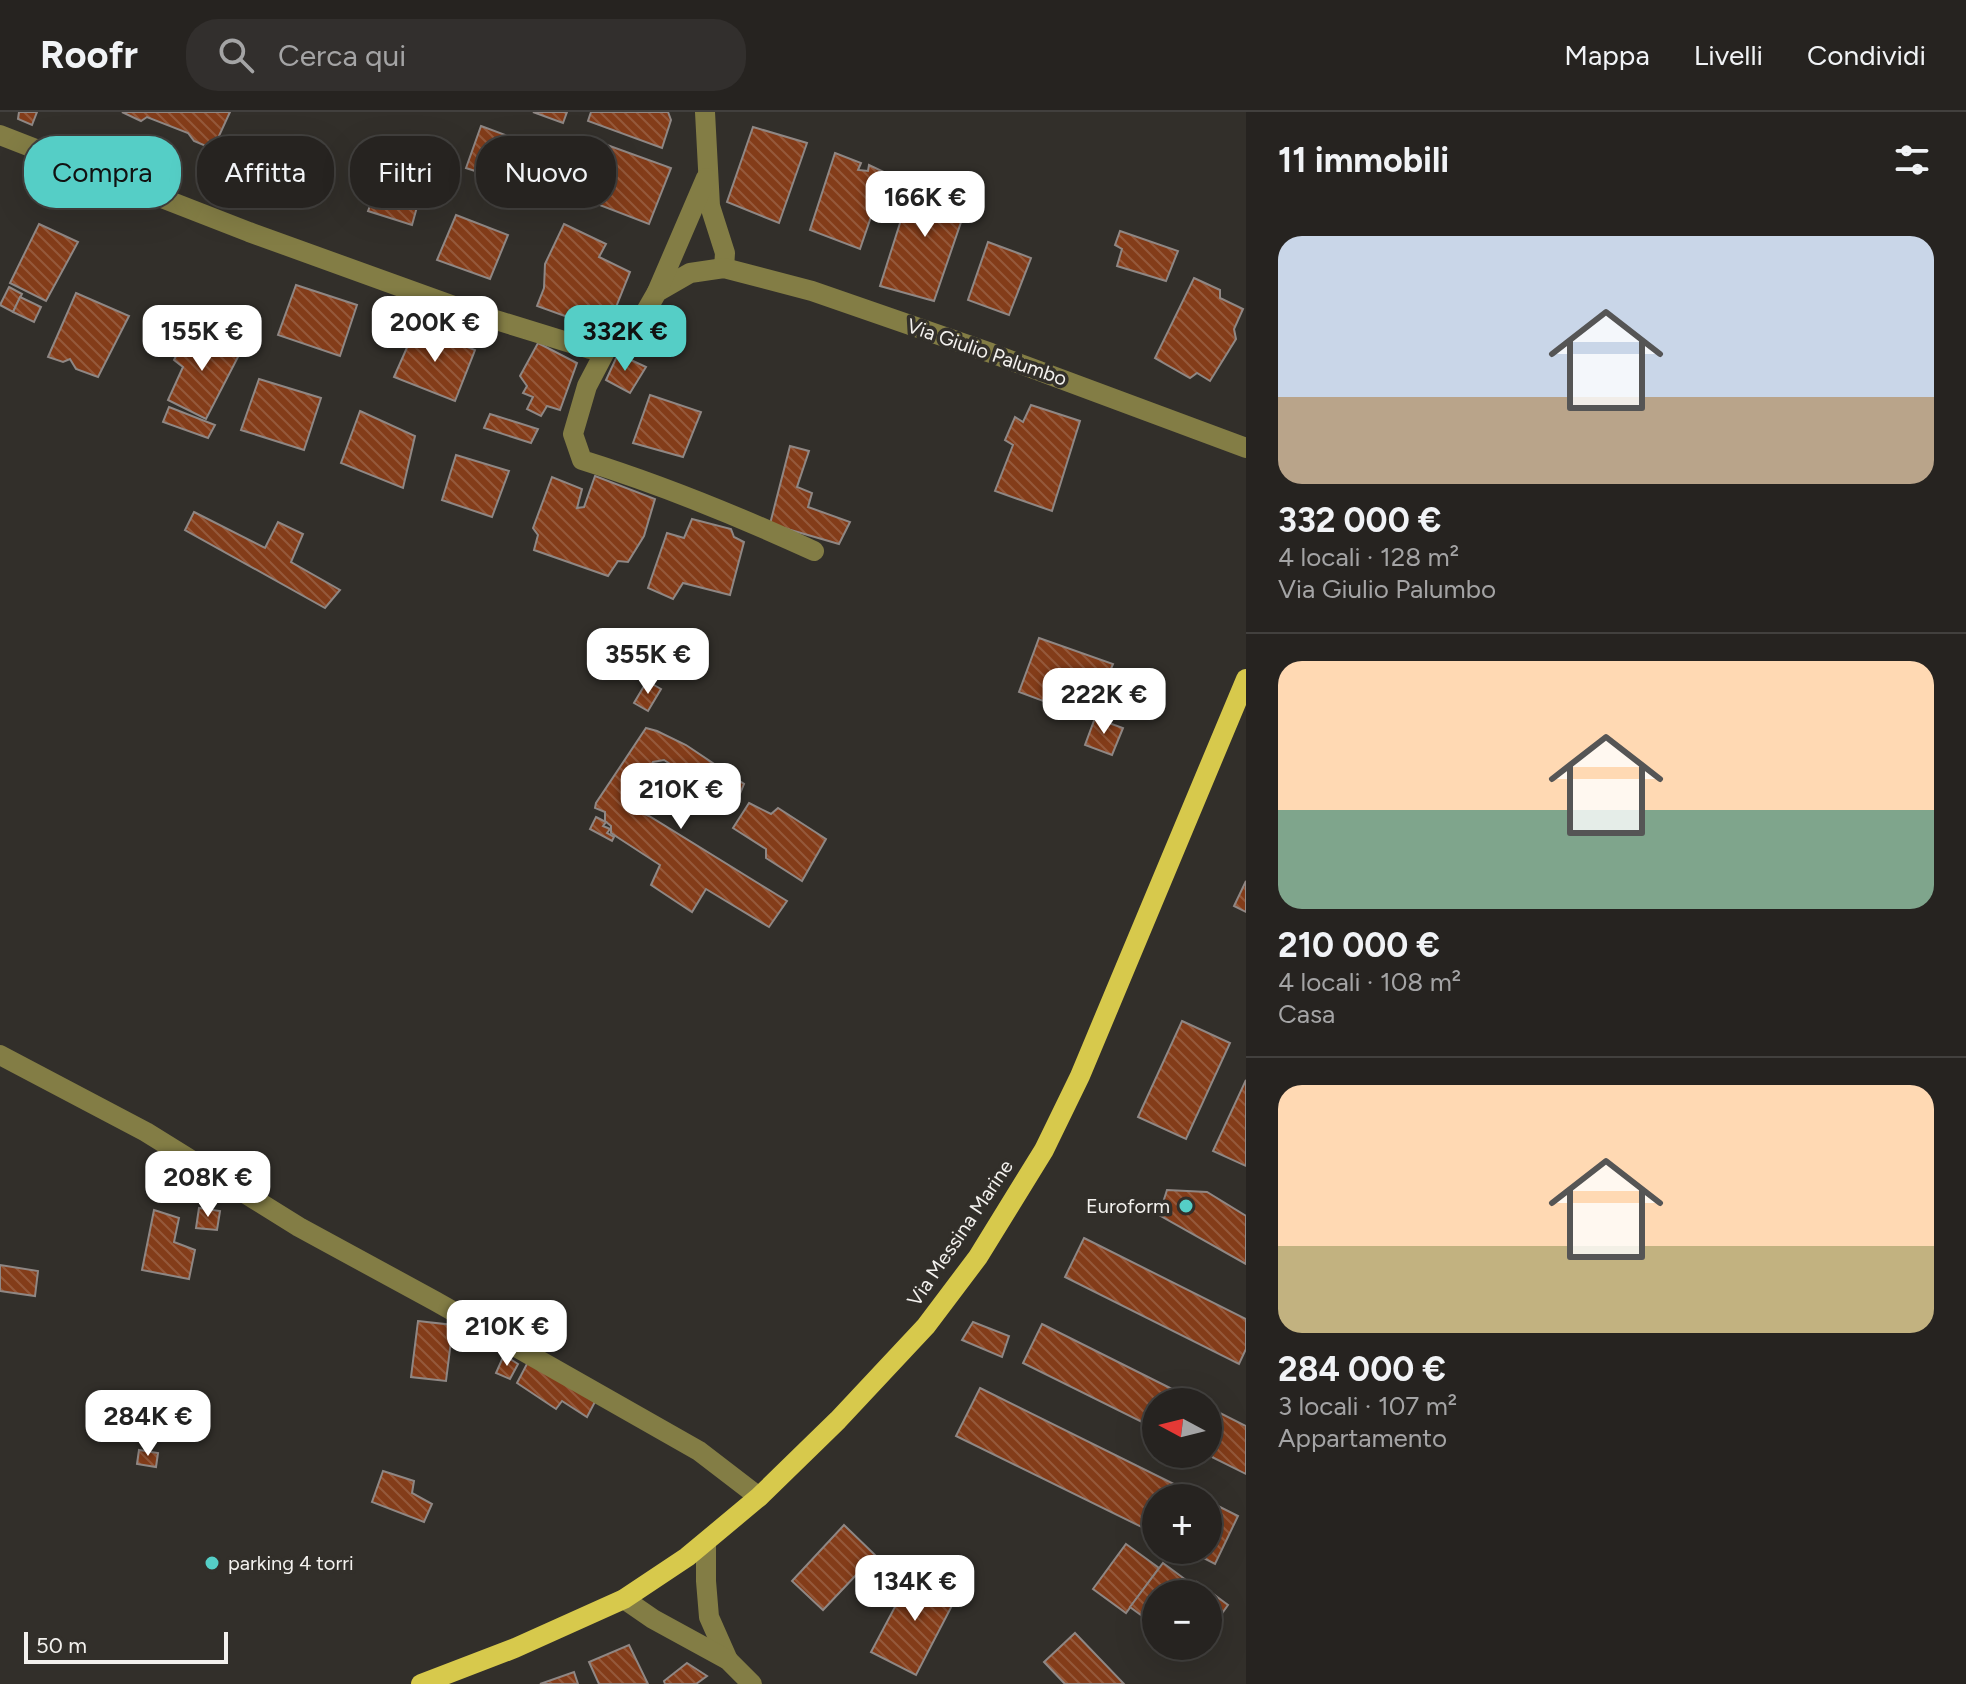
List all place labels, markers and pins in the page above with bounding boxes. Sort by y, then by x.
pin: 166K € [860,171,990,239]
pin: 200K € [370,296,500,364]
pin: 155K € [137,305,267,373]
pin: 332K € [560,305,690,373]
pin: 355K € [583,628,713,696]
pin: 222K € [1039,668,1169,736]
pin: 210K € [616,763,746,831]
pin: 208K € [143,1151,273,1219]
place label: Euroform [1086,1194,1170,1218]
marker: Euroform [1177,1197,1195,1215]
pin: 210K € [442,1300,572,1368]
pin: 284K € [83,1390,213,1458]
place label: parking 4 torri [228,1551,354,1575]
marker: parking 4 torri [203,1554,221,1572]
pin: 134K € [850,1555,980,1623]

